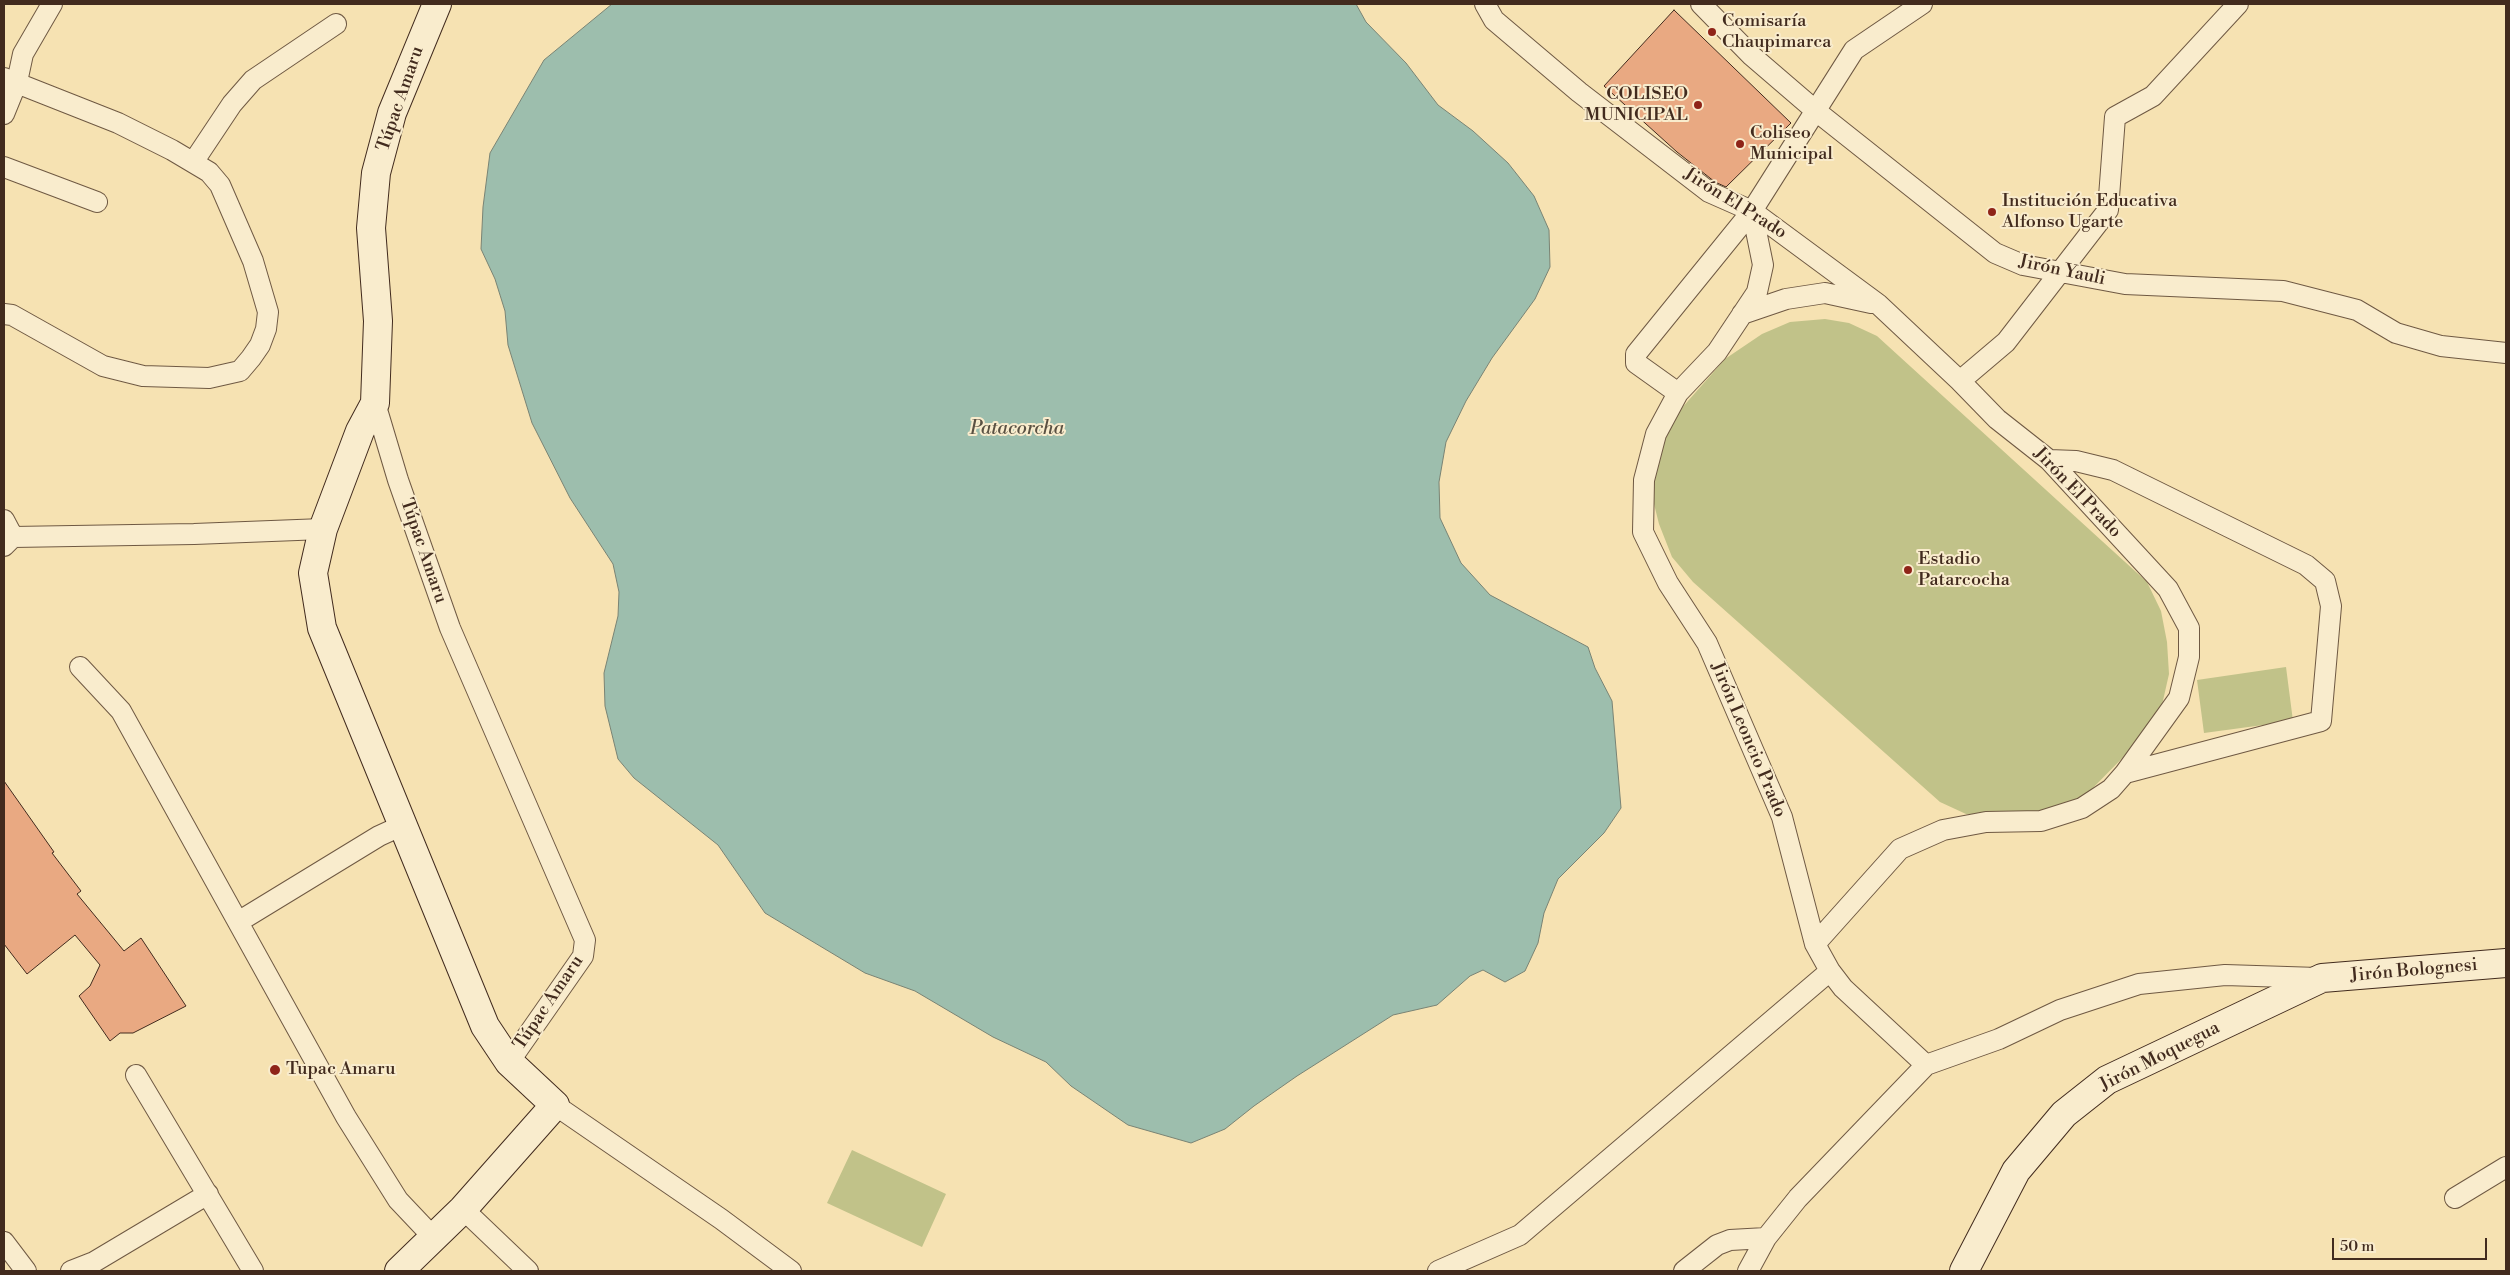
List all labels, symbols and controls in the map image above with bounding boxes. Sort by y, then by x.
place label: Comisaría Chaupimarca [1722,11,1831,54]
marker: Comisaría Chaupimarca [1706,26,1718,38]
street label: Túpac Amaru [373,44,429,154]
place label: COLISEO MUNICIPAL [1585,84,1688,126]
marker: COLISEO MUNICIPAL [1692,99,1704,111]
place label: Coliseo Municipal [1750,123,1833,166]
marker: Coliseo Municipal [1734,138,1746,150]
street label: Jirón El Prado [1680,164,1790,244]
place label: Institución Educativa Alfonso Ugarte [2002,191,2177,233]
marker: Institución Educativa Alfonso Ugarte [1986,206,1998,218]
street label: Jirón Yauli [2017,251,2107,291]
water label: Patacorcha [970,418,1064,440]
street label: Jirón El Prado [2028,443,2126,543]
street label: Túpac Amaru [395,496,451,606]
place label: Estadio Patarcocha [1918,549,2010,592]
marker: Estadio Patarcocha [1902,564,1914,576]
street label: Jirón Leoncio Prado [1706,659,1790,821]
street label: Túpac Amaru [509,952,589,1054]
street label: Jirón Bolognesi [2350,955,2478,987]
street label: Jirón Moquegua [2097,1018,2223,1096]
place label: Tupac Amaru [286,1059,396,1081]
marker: Tupac Amaru [268,1063,282,1077]
scale bar [2335,1228,2490,1260]
text: 50 m [2340,1237,2374,1256]

